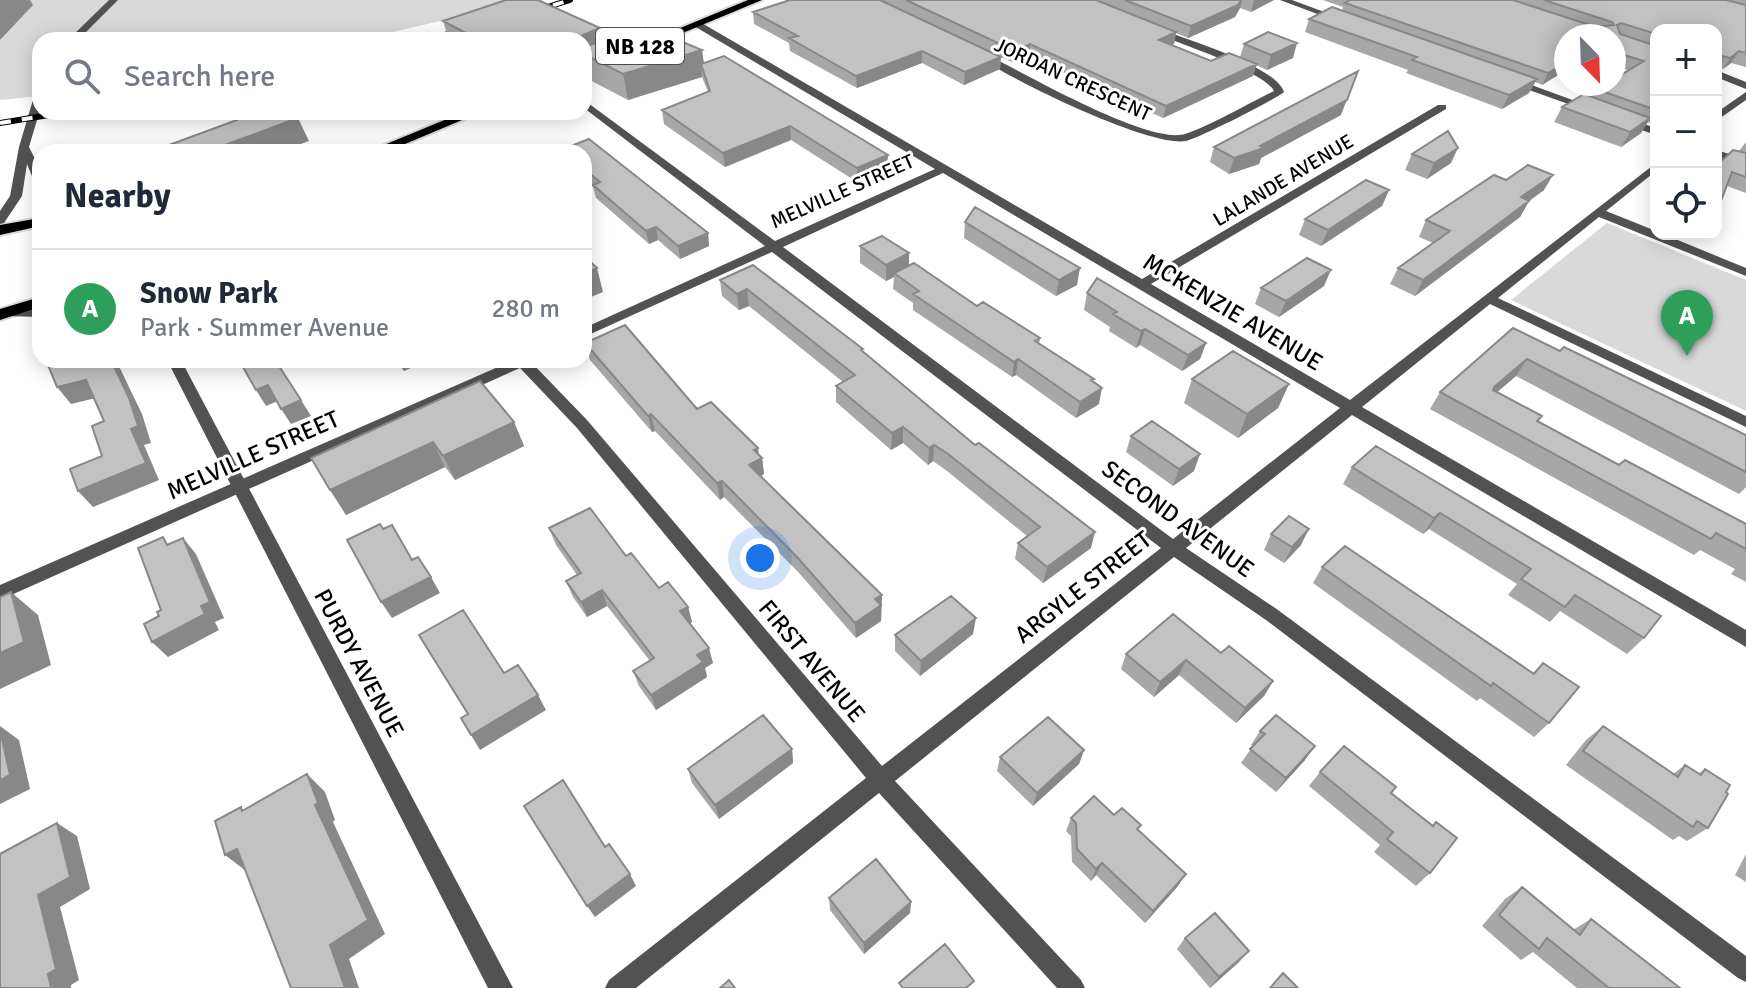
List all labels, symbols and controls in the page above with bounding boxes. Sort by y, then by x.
north arrow [1554,24,1626,96]
map controls [1650,24,1722,240]
button: + [1650,24,1722,96]
road number: NB 128 [596,28,684,64]
search box [32,32,592,120]
street label: JORDAN CRESCENT [990,32,1155,127]
icon: search [60,54,104,98]
text: Search here [124,58,275,95]
button: − [1650,96,1722,168]
street label: LALANDE AVENUE [1208,129,1358,232]
street label: MELVILLE STREET [767,149,918,234]
button: locate [1650,168,1722,240]
text: Nearby [64,175,171,217]
street label: MCKENZIE AVENUE [1138,247,1328,377]
text: Snow Park [140,275,278,312]
pin: A [1661,290,1713,356]
text: A [82,293,98,325]
text: 280 m [491,293,560,325]
text: Park · Summer Avenue [140,312,389,344]
street label: MELVILLE STREET [162,404,344,506]
street label: SECOND AVENUE [1096,454,1260,584]
street label: ARGYLE STREET [1009,524,1157,650]
your location [740,538,780,578]
street label: PURDY AVENUE [307,584,411,742]
street label: FIRST AVENUE [752,594,872,728]

